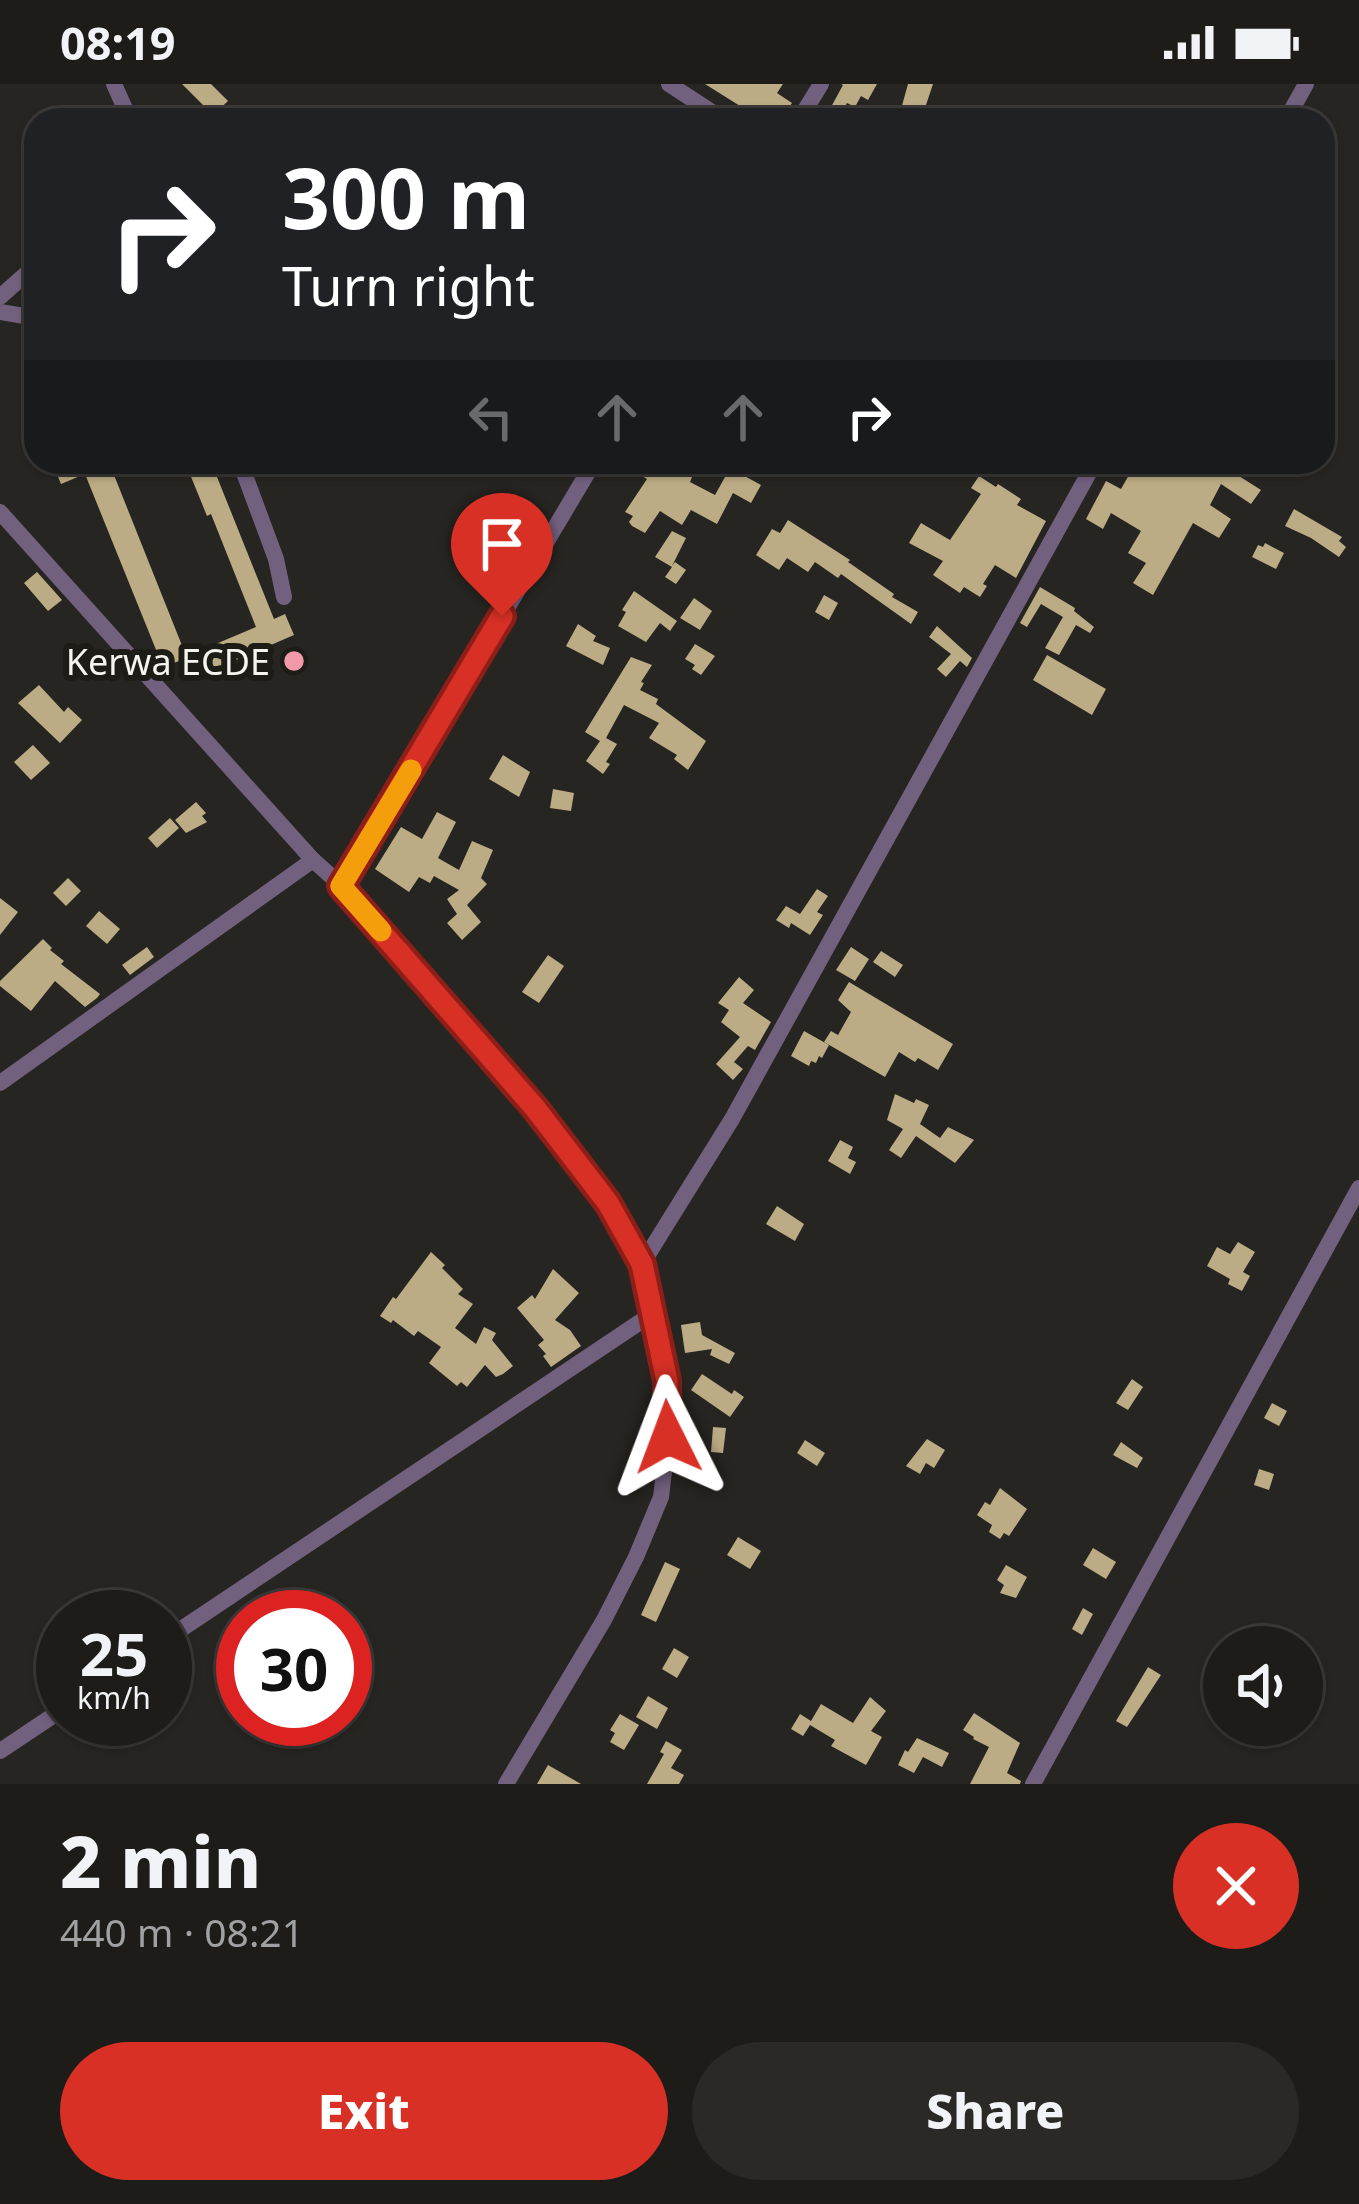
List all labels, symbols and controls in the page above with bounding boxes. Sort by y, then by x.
text: 08:19 [60,12,176,73]
text: 300 m [282,139,530,254]
icon: right [84,156,240,312]
text: Turn right [282,248,535,322]
icon: left [458,384,524,450]
icon: ahead [584,384,650,450]
icon: ahead [710,384,776,450]
icon: right [836,384,902,450]
pin [451,493,553,616]
icon: arrive [469,511,535,577]
place label: Kerwa ECDE [66,637,270,686]
marker: Kerwa ECDE [281,648,307,674]
position arrow [605,1374,731,1500]
speed limit sign: 30 [216,1590,372,1746]
text: 25 [80,1612,148,1694]
map controls [1203,1626,1323,1746]
button: sound [1203,1626,1323,1746]
text: km/h [77,1677,151,1718]
text: 2 min [60,1811,261,1909]
button: close [1173,1823,1299,1949]
text: 440 m · 08:21 [60,1905,304,1958]
button: Exit [60,2042,668,2180]
button: Share [692,2042,1299,2180]

